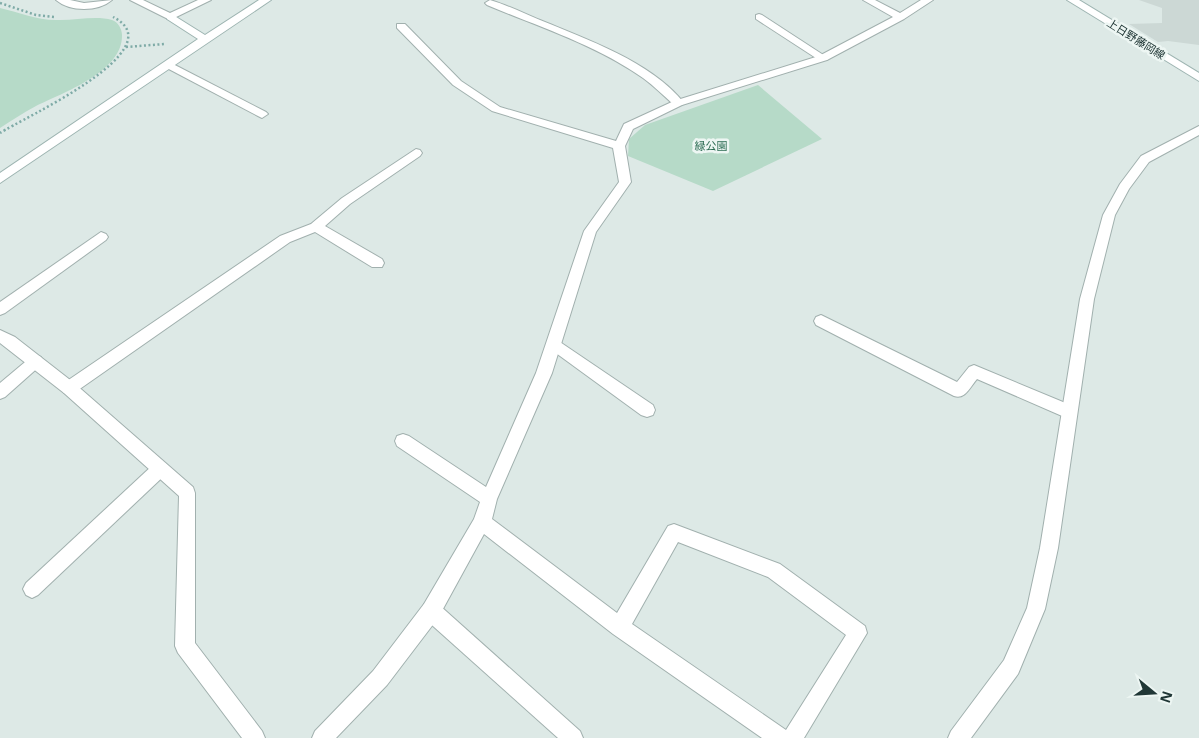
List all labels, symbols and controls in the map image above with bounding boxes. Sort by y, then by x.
street label: 上日野藤岡線 [1104,15,1168,62]
park label: 緑公園 [695,138,728,153]
north arrow [1129,668,1179,718]
text: N [1156,689,1178,706]

